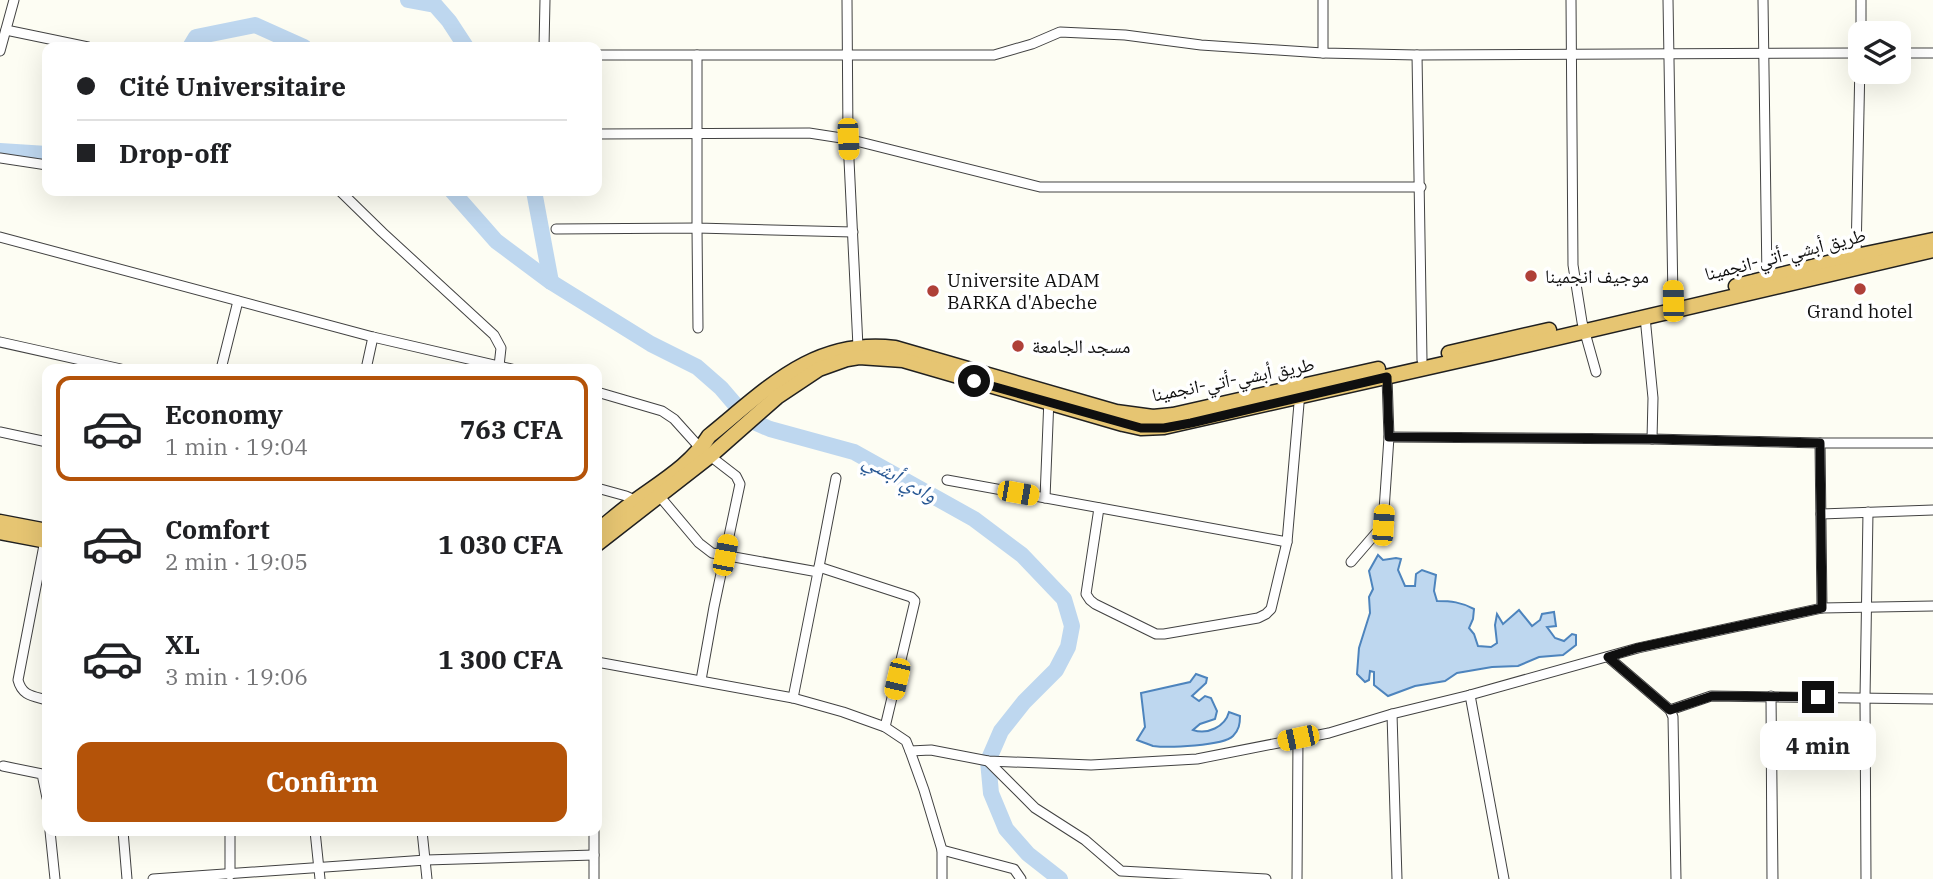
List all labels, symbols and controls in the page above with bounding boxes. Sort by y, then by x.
map controls [1848,21,1911,84]
button: layers [1848,21,1911,84]
text: Cité Universitaire [119,69,346,103]
car [837,117,860,161]
text: Drop-off [119,136,230,170]
street label: طريق أبشي-أتي-انجمينا [1702,222,1869,289]
place label: موجيف انجمينا [1545,264,1649,288]
place label: Universite ADAM BARKA d'Abeche [947,268,1100,314]
marker: موجيف انجمينا [1523,268,1539,284]
car [1663,280,1684,322]
marker: Grand hotel [1852,281,1868,297]
marker: Universite ADAM BARKA d'Abeche [925,283,941,299]
place label: Grand hotel [1807,299,1913,323]
place label: مسجد الجامعة [1032,334,1130,358]
marker: مسجد الجامعة [1010,338,1026,354]
street label: طريق أبشي-أتي-انجمينا [1150,351,1317,410]
route start [958,365,990,397]
icon: car [81,397,144,460]
text: Economy [165,397,283,431]
text: 763 CFA [460,412,563,446]
text: 1 min · 19:04 [165,431,308,461]
water label: وادي أبشي [857,445,942,512]
car [996,479,1041,507]
car [1372,503,1395,547]
icon: car [81,512,144,575]
text: Comfort [165,512,270,546]
text: 1 030 CFA [438,527,563,561]
car [711,532,740,578]
text: 2 min · 19:05 [165,546,308,576]
icon: car [81,627,144,690]
text: XL [165,627,200,661]
text: 1 300 CFA [438,642,563,676]
car [883,656,912,702]
text: 3 min · 19:06 [165,661,308,691]
route end [1802,681,1834,713]
callout: 4 min [1760,722,1876,770]
car [1276,723,1321,753]
text: 4 min [1786,730,1850,760]
button: Confirm [77,742,567,822]

